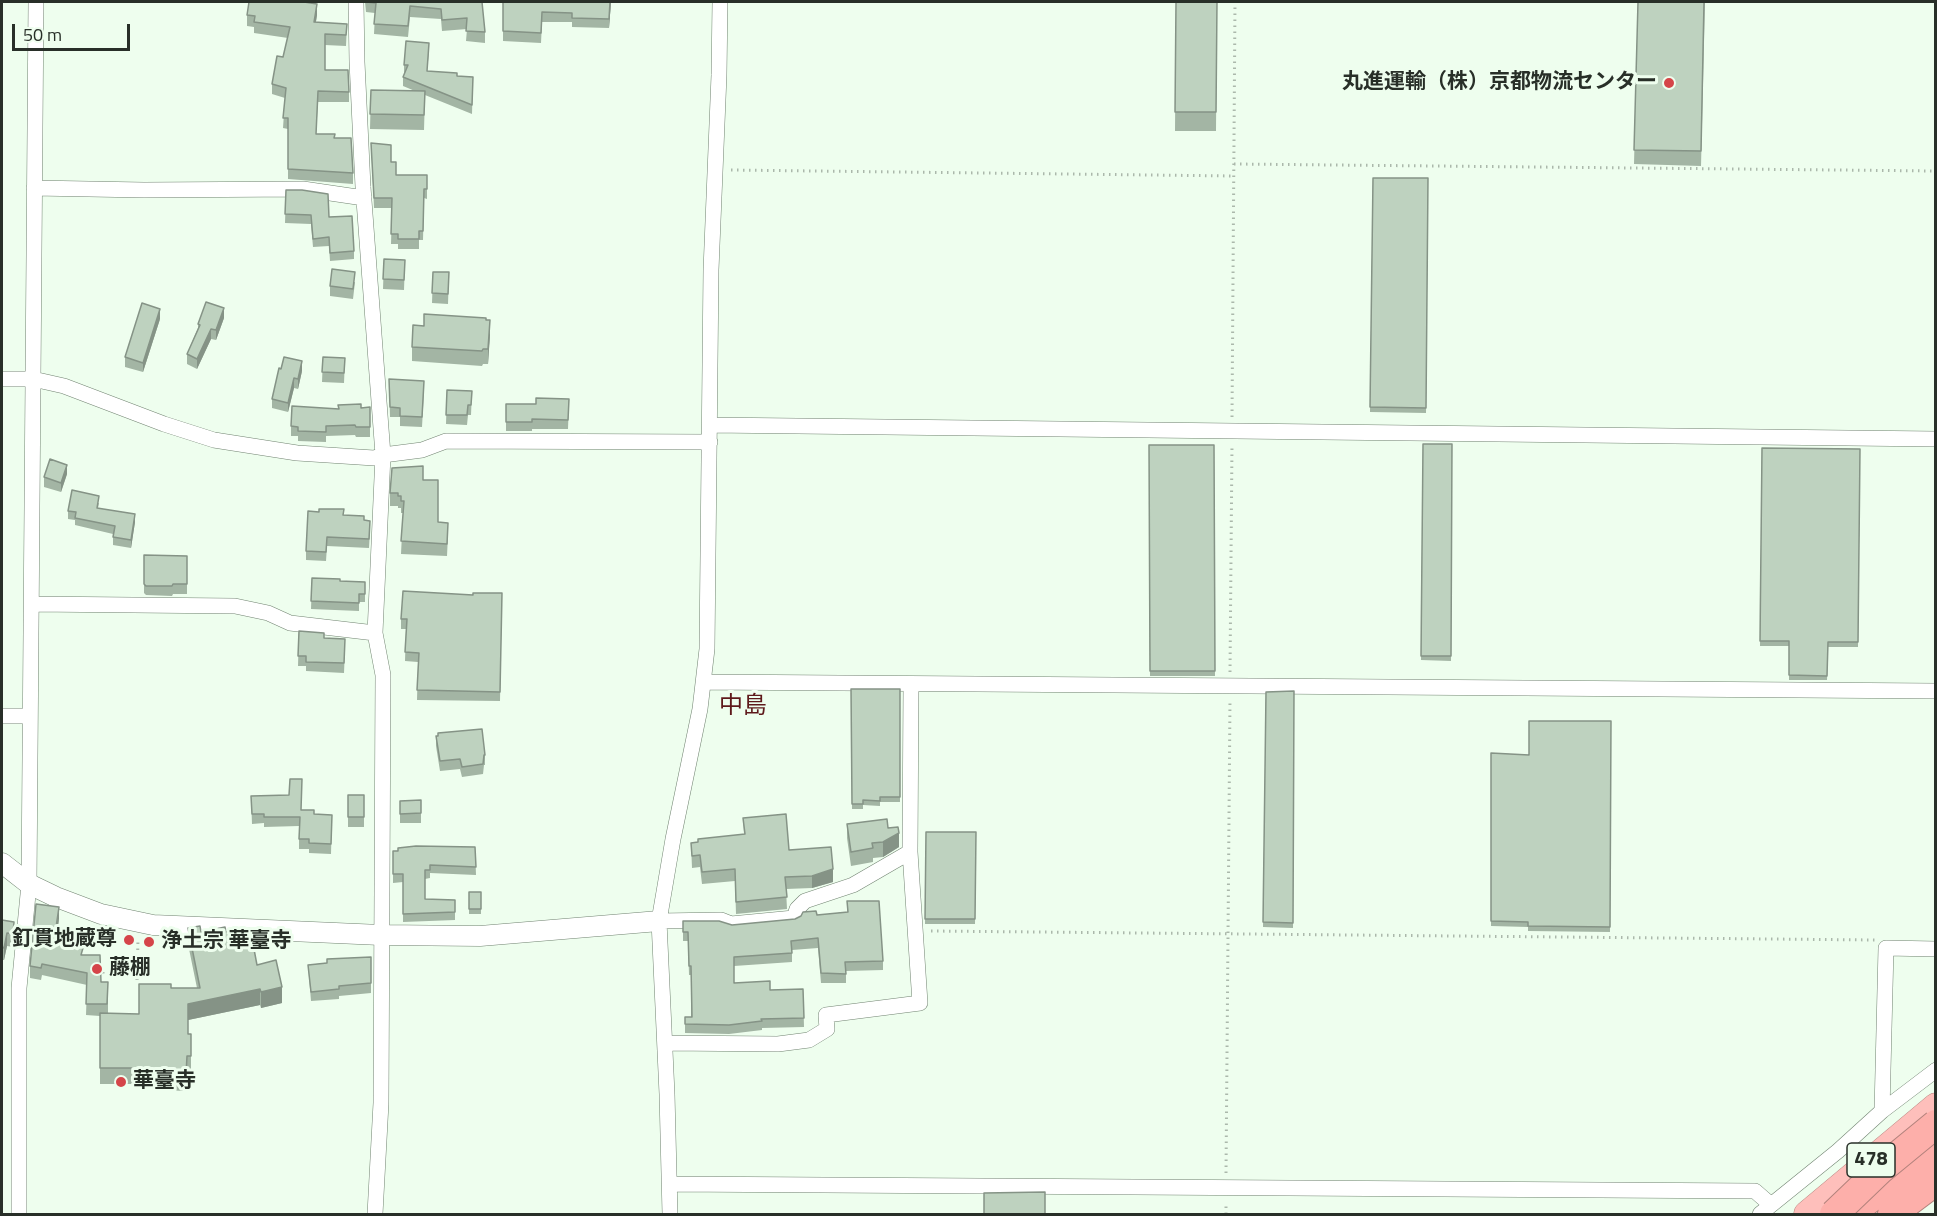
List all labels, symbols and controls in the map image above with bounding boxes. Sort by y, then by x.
scale bar [15,12,134,50]
text: 50 m [23,21,62,48]
place label: 丸進運輸（株）京都物流センター [1342,70,1657,96]
marker: 丸進運輸（株）京都物流センター [1662,76,1676,90]
district label: 中島 [719,693,767,721]
place label: 釘貫地蔵尊 [12,927,117,953]
place label: 浄土宗 華臺寺 [161,929,292,955]
marker: 釘貫地蔵尊 [122,933,136,947]
marker: 浄土宗 華臺寺 [142,935,156,949]
place label: 藤棚 [109,956,151,982]
marker: 藤棚 [90,962,104,976]
place label: 華臺寺 [133,1069,196,1095]
marker: 華臺寺 [114,1075,128,1089]
road number: 478 [1847,1143,1895,1177]

